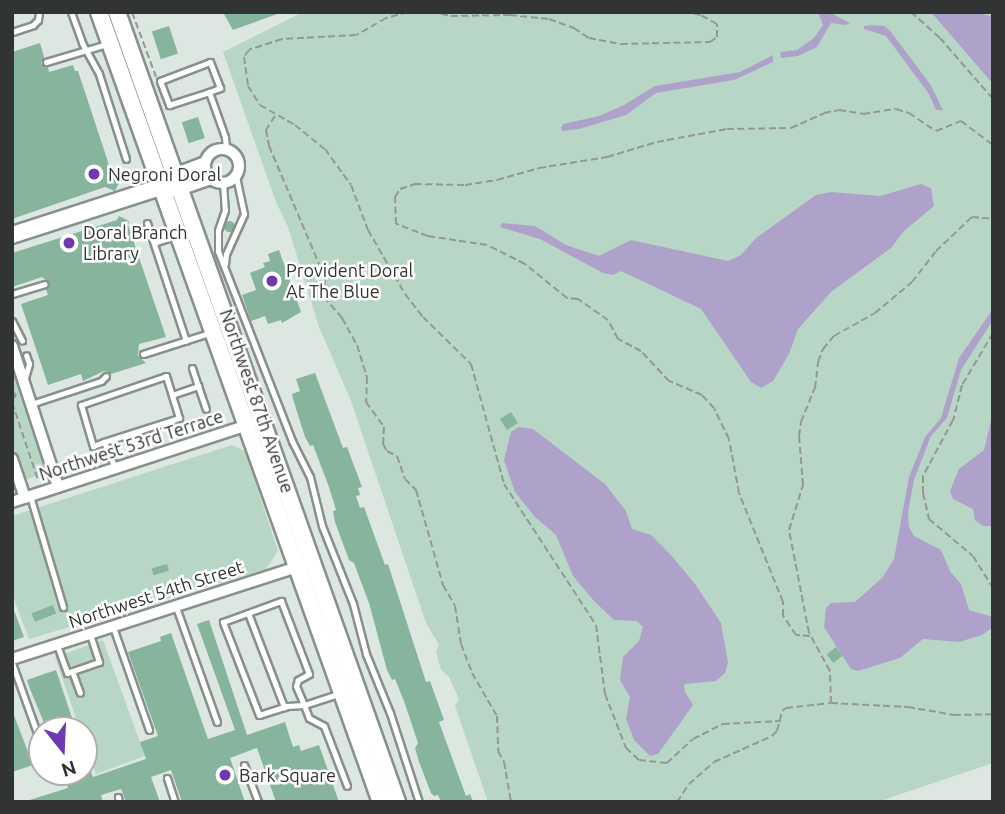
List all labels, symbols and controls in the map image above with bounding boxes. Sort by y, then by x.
place label: Negroni Doral [108,163,221,185]
marker: Negroni Doral [86,166,102,182]
place label: Doral Branch Library [83,222,188,264]
marker: Doral Branch Library [61,235,77,251]
place label: Provident Doral At The Blue [286,260,413,302]
marker: Provident Doral At The Blue [264,273,280,289]
street label: Northwest 87th Avenue [215,306,299,496]
street label: Northwest 53rd Terrace [36,405,226,485]
street label: Northwest 54th Street [66,556,246,632]
north arrow [28,716,98,786]
text: N [59,756,79,782]
place label: Bark Square [239,764,336,786]
marker: Bark Square [217,767,233,783]

